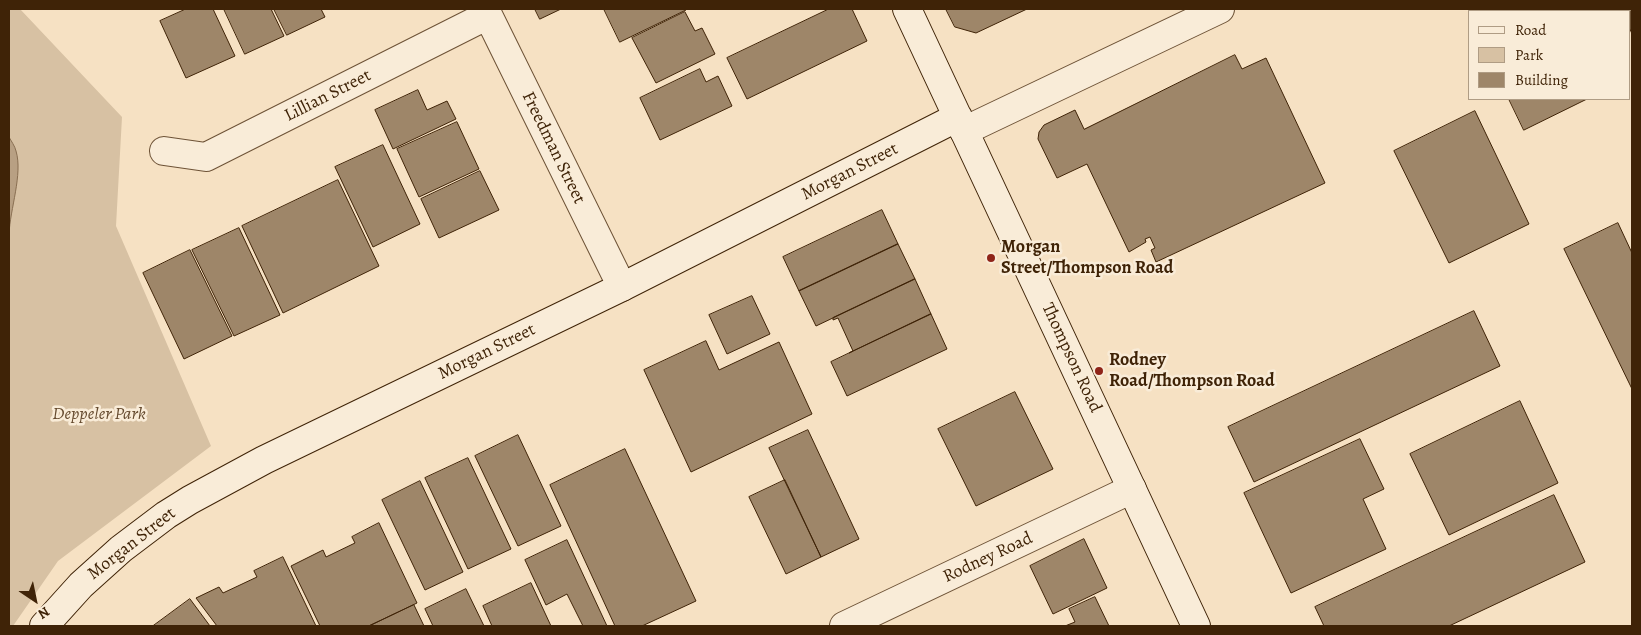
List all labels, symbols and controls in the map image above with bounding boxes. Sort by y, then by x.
legend [1468,10,1631,100]
text: Road [1515,20,1546,40]
text: Park [1515,45,1543,65]
street label: Lillian Street [281,65,375,127]
text: Building [1515,70,1568,90]
street label: Freedman Street [516,88,590,208]
street label: Morgan Street [798,138,902,206]
place label: Morgan Street/Thompson Road [1001,237,1173,280]
marker: Morgan Street/Thompson Road [985,252,997,264]
street label: Thompson Road [1036,300,1106,416]
street label: Morgan Street [435,319,539,385]
place label: Rodney Road/Thompson Road [1109,350,1275,392]
marker: Rodney Road/Thompson Road [1093,365,1105,377]
park label: Deppeler Park [52,404,146,426]
street label: Morgan Street [84,503,180,585]
street label: Rodney Road [940,528,1036,588]
north arrow [10,575,60,625]
text: N [34,602,53,624]

